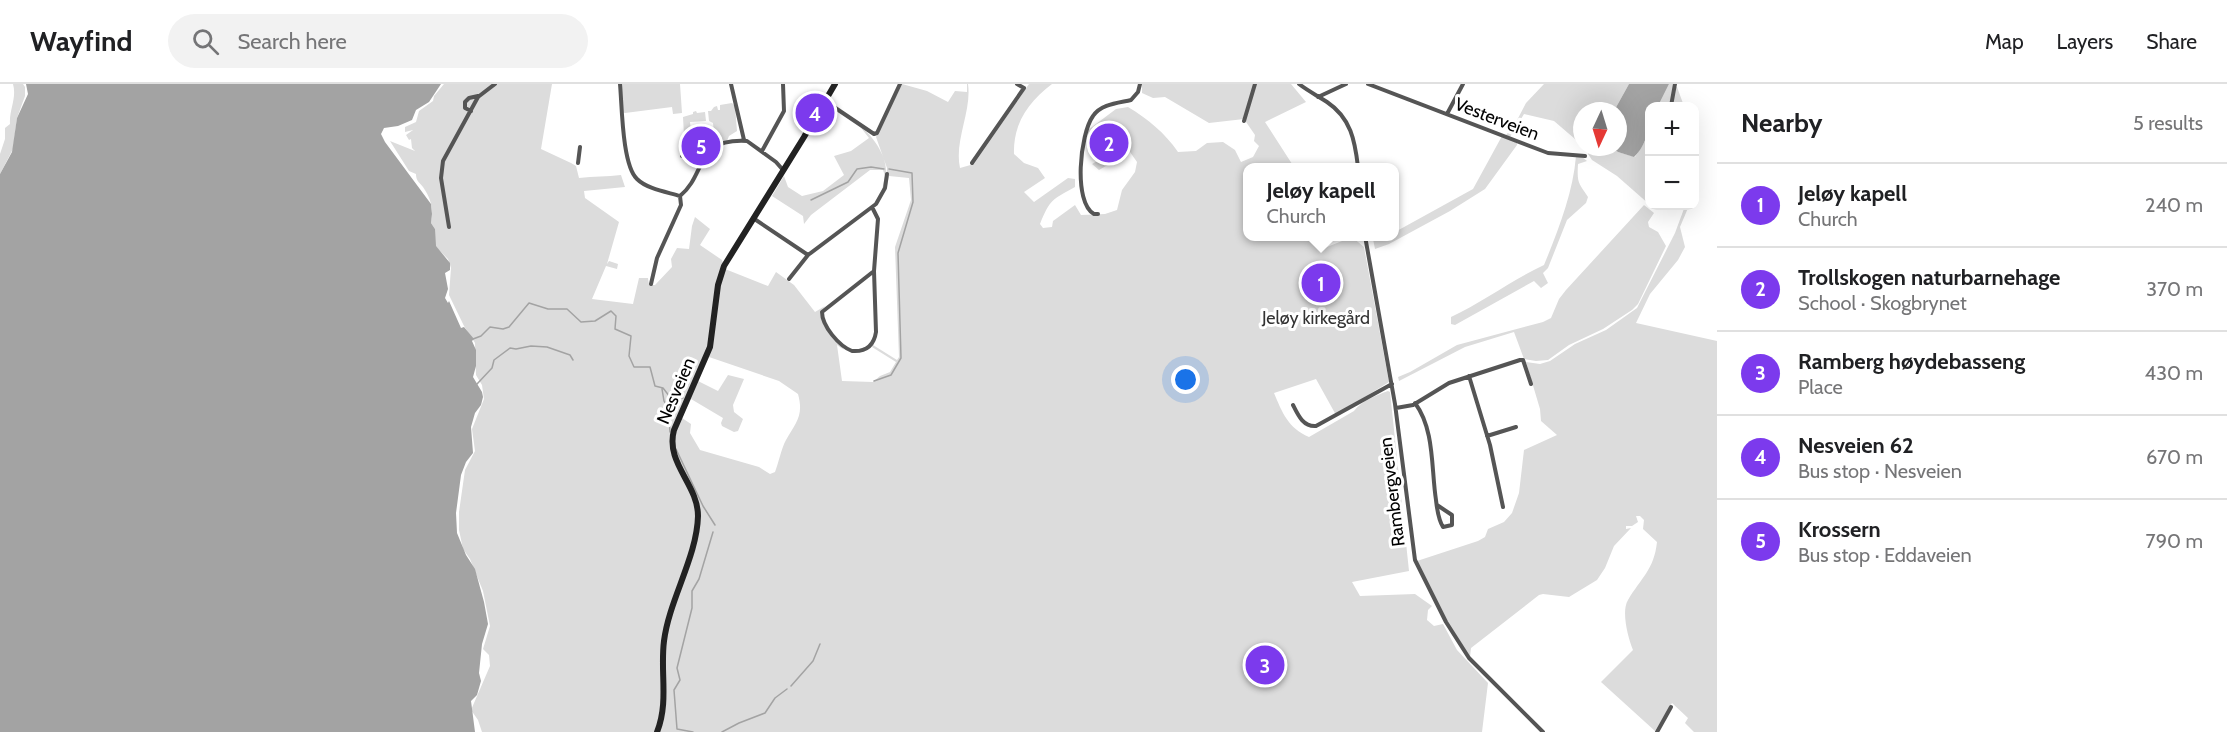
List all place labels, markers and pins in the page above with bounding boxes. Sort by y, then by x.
pin: 4 [796,90,834,135]
pin: 2 [1090,120,1128,166]
pin: 5 [682,124,720,168]
pin: 1 [1302,260,1340,306]
pin: 3 [1246,642,1284,688]

